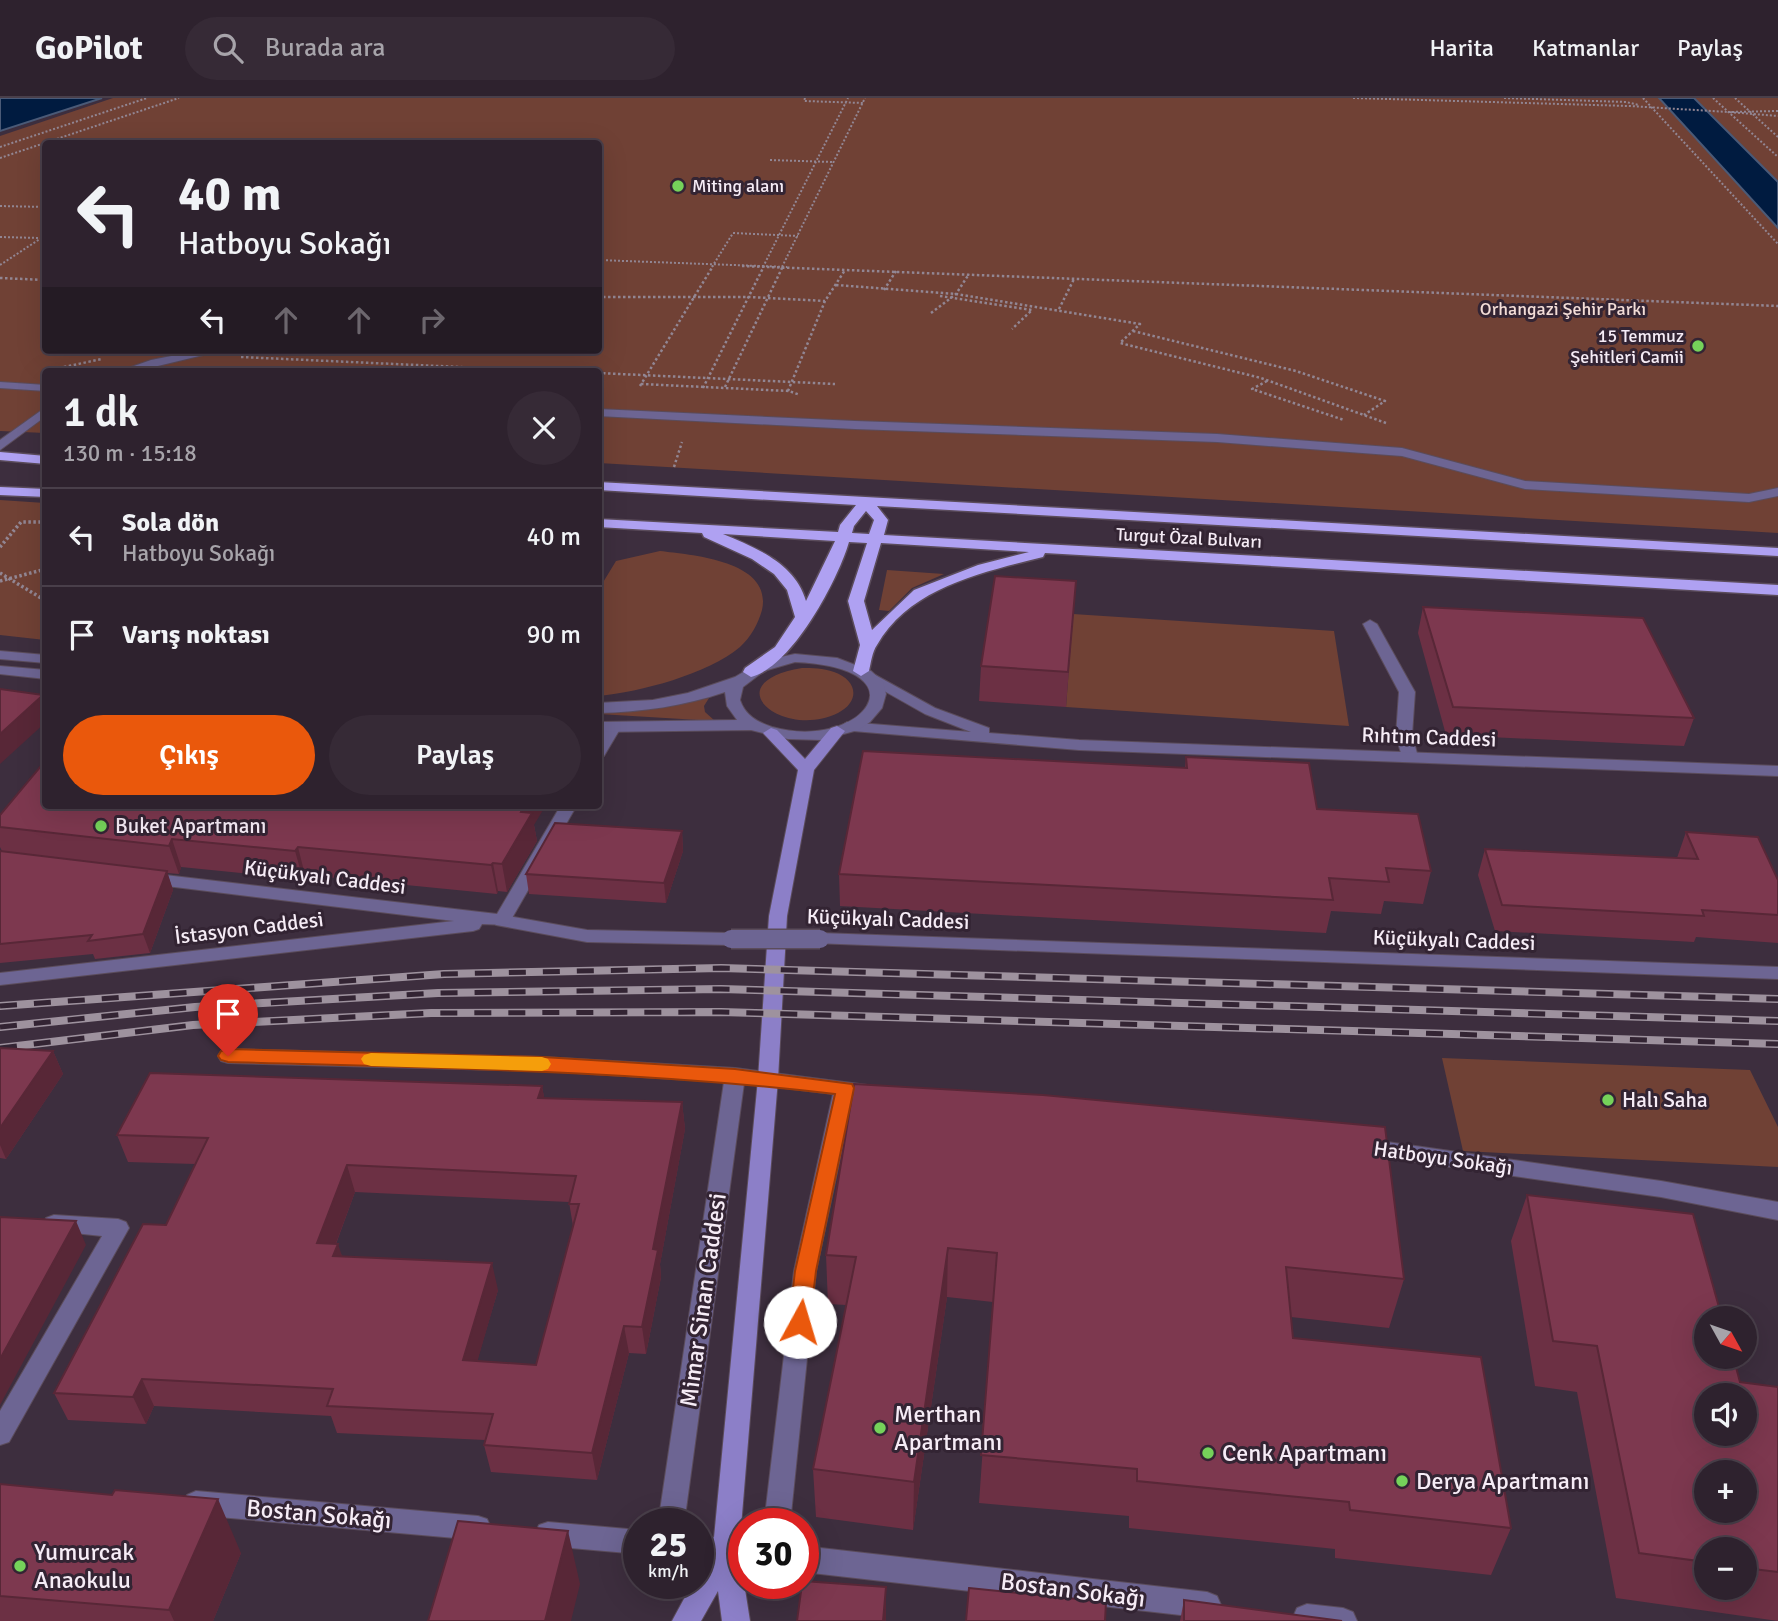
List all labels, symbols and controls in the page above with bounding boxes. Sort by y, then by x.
search box [185,17,675,80]
text: GoPilot [35,28,143,69]
icon: search [209,29,247,67]
text: Burada ara [265,32,386,64]
text: Harita [1429,33,1494,63]
text: Katmanlar [1532,33,1639,63]
text: Paylaş [1677,33,1743,63]
text: 40 m [178,164,281,224]
icon: left [63,168,154,259]
place label: Miting alanı [692,175,784,197]
marker: Miting alanı [670,178,686,194]
text: Hatboyu Sokağı [178,224,391,263]
park label: Orhangazi Şehir Parkı [1480,298,1646,320]
icon: left [194,301,232,339]
icon: ahead [267,301,305,339]
icon: ahead [340,301,378,339]
icon: right [413,301,451,339]
place label: 15 Temmuz Şehitleri Camii [1570,325,1684,368]
marker: 15 Temmuz Şehitleri Camii [1690,338,1706,354]
text: 1 dk [63,387,139,438]
button: close [507,391,581,465]
text: 130 m · 15:18 [63,439,197,468]
text: Sola dön [122,507,219,539]
icon: left [63,518,101,556]
text: 40 m [526,521,581,553]
street label: Turgut Özal Bulvarı [1115,523,1263,553]
text: Hatboyu Sokağı [122,539,275,568]
icon: arrive [63,616,101,654]
text: Varış noktası [122,619,270,651]
text: 90 m [526,619,581,651]
button: Çıkış [63,715,315,795]
button: Paylaş [329,715,581,795]
street label: Rıhtım Caddesi [1361,722,1497,752]
place label: Buket Apartmanı [115,813,266,839]
marker: Buket Apartmanı [93,818,109,834]
street label: Küçükyalı Caddesi [243,854,407,900]
street label: Küçükyalı Caddesi [806,903,970,935]
street label: İstasyon Caddesi [173,906,325,950]
street label: Küçükyalı Caddesi [1372,924,1536,956]
pin [198,984,258,1056]
icon: arrive [209,995,247,1033]
place label: Halı Saha [1622,1087,1708,1113]
marker: Halı Saha [1600,1092,1616,1108]
street label: Hatboyu Sokağı [1372,1135,1514,1181]
street label: Mimar Sinan Caddesi [673,1191,733,1409]
position arrow [763,1285,837,1359]
north arrow [1694,1306,1757,1368]
map controls [1694,1306,1757,1600]
button: sound [1694,1383,1757,1446]
place label: Merthan Apartmanı [894,1399,1002,1457]
marker: Merthan Apartmanı [872,1420,888,1436]
place label: Cenk Apartmanı [1222,1438,1387,1468]
marker: Cenk Apartmanı [1200,1445,1216,1461]
button: + [1694,1460,1757,1523]
place label: Derya Apartmanı [1416,1466,1590,1496]
marker: Derya Apartmanı [1394,1473,1410,1489]
street label: Bostan Sokağı [245,1493,393,1535]
speed limit sign: 30 [728,1508,819,1599]
text: 25 [650,1523,687,1566]
place label: Yumurcak Anaokulu [34,1537,134,1595]
button: − [1694,1537,1757,1600]
marker: Yumurcak Anaokulu [12,1558,28,1574]
text: km/h [648,1560,689,1582]
street label: Bostan Sokağı [999,1566,1147,1614]

